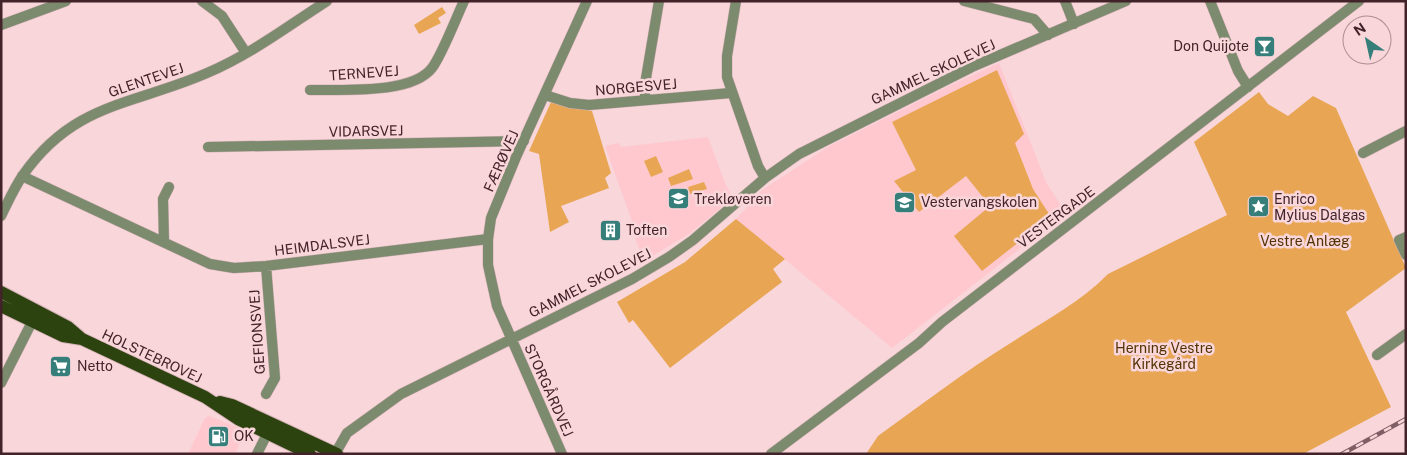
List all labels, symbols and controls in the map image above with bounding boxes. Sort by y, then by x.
north arrow [1342,15,1392,65]
text: N [1351,20,1369,39]
bar icon: Don Quijote [1253,34,1277,58]
street label: GAMMEL SKOLEVEJ [868,36,998,108]
place label: Don Quijote [1173,38,1249,54]
street label: GLENTEVEJ [106,60,186,100]
street label: TERNEVEJ [329,63,399,83]
street label: NORGESVEJ [594,75,678,99]
street label: VIDARSVEJ [329,122,403,140]
street label: FÆRØVEJ [480,128,522,194]
street label: VESTERGADE [1014,183,1098,251]
school or university icon: Trekløveren [666,187,690,211]
school or university icon: Vestervangskolen [893,190,917,214]
place label: Trekløveren [694,191,772,207]
place label: Enrico Mylius Dalgas [1274,191,1365,223]
place label: Vestervangskolen [921,194,1037,210]
place icon: Enrico Mylius Dalgas [1246,195,1270,219]
building icon: Toften [598,218,622,242]
place label: Toften [626,222,667,238]
street label: HEIMDALSVEJ [273,231,371,259]
park label: Vestre Anlæg [1260,233,1350,249]
street label: GAMMEL SKOLEVEJ [526,245,654,321]
street label: GEFIONSVEJ [246,289,268,375]
street label: HOLSTEBROVEJ [100,326,204,386]
street label: STORGÅRDVEJ [521,340,578,439]
park label: Herning Vestre Kirkegård [1115,340,1213,372]
supermarket icon: Netto [49,354,73,378]
place label: Netto [77,358,113,374]
fuel station icon: OK [206,424,230,448]
place label: OK [234,428,254,444]

